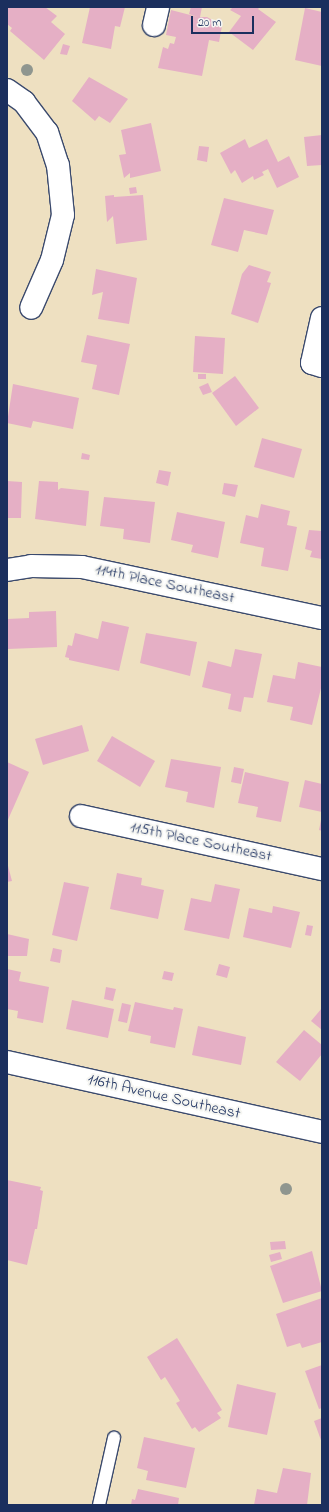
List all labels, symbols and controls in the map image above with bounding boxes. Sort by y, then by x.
scale bar [193,8,256,34]
text: 20 m [198,14,221,32]
street label: 114th Place Southeast [94,560,236,608]
street label: 115th Place Southeast [128,818,274,866]
street label: 116th Avenue Southeast [86,1070,242,1124]

